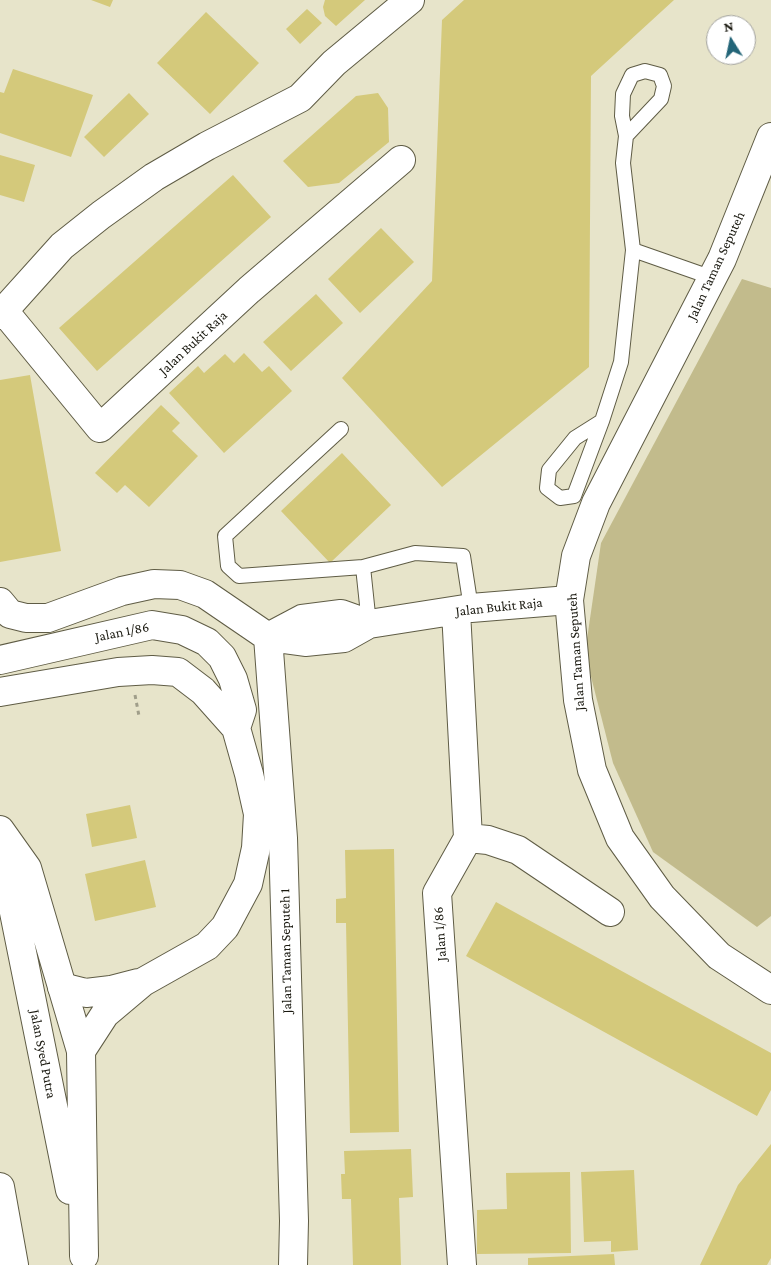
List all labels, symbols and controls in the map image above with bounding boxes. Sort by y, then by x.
north arrow [706,15,756,65]
text: N [722,18,735,35]
street label: Jalan Taman Seputeh [683,209,749,323]
street label: Jalan Bukit Raja [155,307,231,379]
street label: Jalan Taman Seputeh [564,593,588,711]
street label: Jalan Bukit Raja [455,594,543,620]
street label: Jalan 1/86 [94,619,150,645]
street label: Jalan Taman Seputeh 1 [277,888,295,1014]
street label: Jalan 1/86 [430,906,450,962]
street label: Jalan Syed Putra [26,1008,60,1100]

